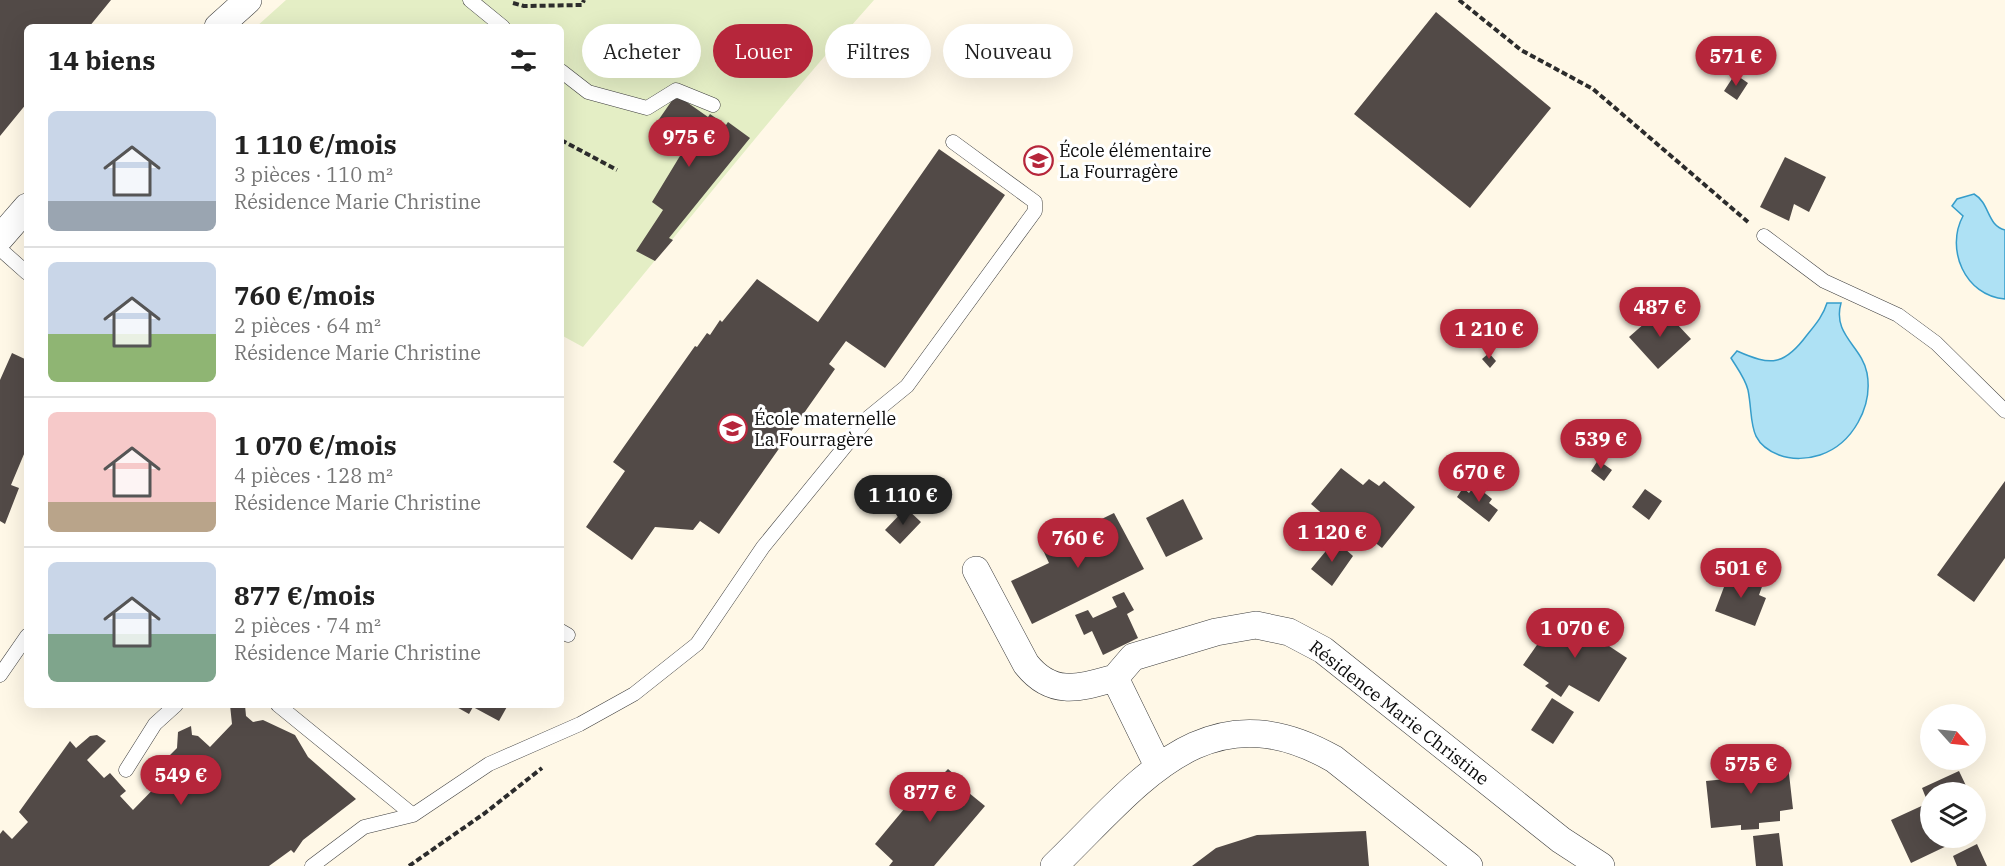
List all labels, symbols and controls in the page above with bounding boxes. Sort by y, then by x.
chip: Acheter [582,24,701,78]
chip: Louer [713,24,813,78]
chip: Filtres [825,24,931,78]
chip: Nouveau [943,24,1073,78]
pin: 571 € [1694,36,1778,87]
text: 571 € [1709,42,1763,69]
text: 14 biens [48,43,155,77]
icon: filters [507,44,540,77]
pin: 975 € [647,117,731,168]
text: 975 € [662,123,716,150]
text: 1 110 €/mois [234,127,397,161]
icon: home [96,135,168,207]
place label: École élémentaire La Fourragère [1059,139,1211,183]
school or university icon: École élémentaire La Fourragère [1022,145,1054,177]
text: 3 pièces · 110 m² [234,161,393,188]
text: Résidence Marie Christine [234,188,481,215]
text: 760 €/mois [234,278,375,312]
icon: home [96,286,168,358]
pin: 487 € [1618,287,1702,338]
text: 487 € [1633,293,1687,320]
pin: 1 210 € [1434,309,1544,360]
text: 2 pièces · 64 m² [234,312,381,339]
text: 1 210 € [1454,315,1524,342]
text: Résidence Marie Christine [234,339,481,366]
place label: École maternelle La Fourragère [754,407,896,451]
school or university icon: École maternelle La Fourragère [717,413,749,445]
pin: 539 € [1559,419,1643,470]
text: 539 € [1574,425,1628,452]
text: 1 070 €/mois [234,428,397,462]
icon: home [96,436,168,508]
pin: 670 € [1437,452,1521,503]
text: 670 € [1452,458,1506,485]
text: 4 pièces · 128 m² [234,462,393,489]
pin: 1 110 € [848,475,958,526]
text: 1 110 € [868,481,938,508]
text: Résidence Marie Christine [234,489,481,516]
pin: 1 120 € [1277,512,1387,563]
pin: 760 € [1036,518,1120,569]
text: 1 120 € [1297,518,1367,545]
text: 760 € [1051,524,1105,551]
pin: 501 € [1699,548,1783,599]
text: 501 € [1714,554,1768,581]
text: 877 €/mois [234,578,375,612]
icon: home [96,586,168,658]
pin: 1 070 € [1520,608,1630,659]
text: 2 pièces · 74 m² [234,612,381,639]
text: 1 070 € [1540,614,1610,641]
street label: Résidence Marie Christine [1305,635,1494,790]
text: Résidence Marie Christine [234,639,481,666]
north arrow [1920,704,1986,770]
map controls [1920,704,1986,848]
pin: 575 € [1709,744,1793,795]
text: 575 € [1724,750,1778,777]
pin: 549 € [139,755,223,806]
text: 549 € [154,761,208,788]
pin: 877 € [888,772,972,823]
text: 877 € [903,778,957,805]
button: layers [1920,782,1986,848]

